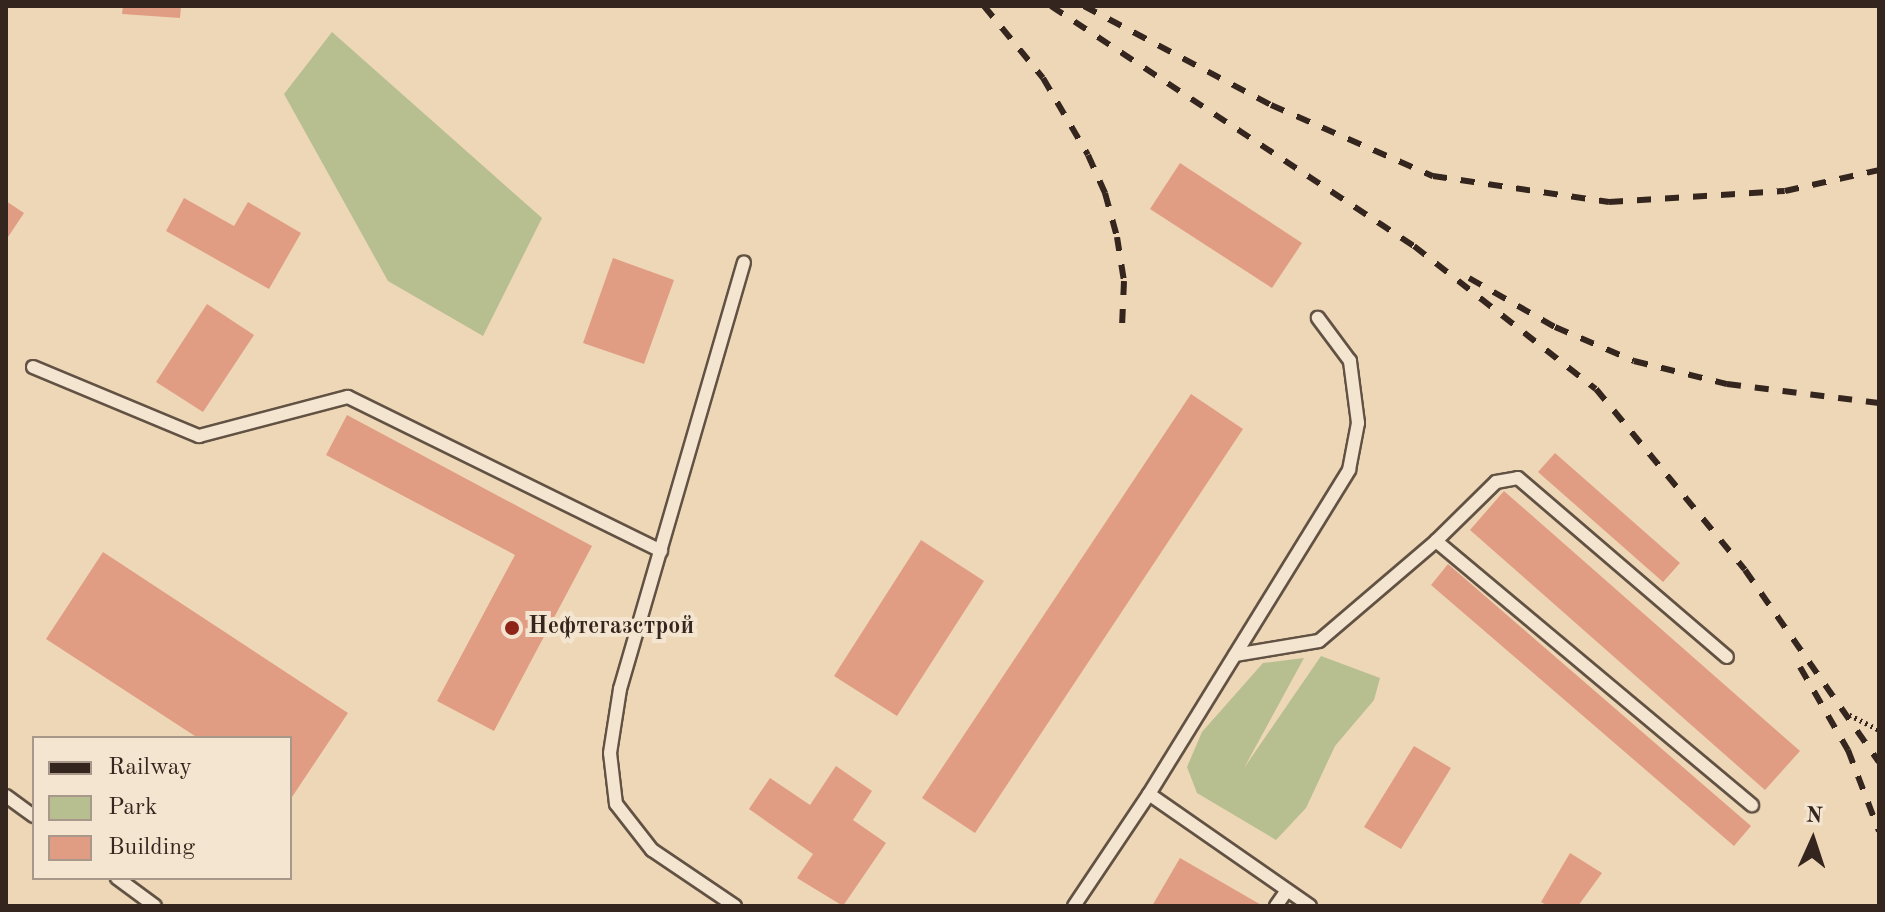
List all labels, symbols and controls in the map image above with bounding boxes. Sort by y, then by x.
place label: Нефтегазстрой [528,614,694,642]
marker: Нефтегазстрой [503,619,521,637]
legend [32,736,292,880]
text: Railway [108,756,192,780]
text: Park [108,796,157,820]
north arrow [1773,800,1853,880]
text: N [1805,805,1823,827]
text: Building [108,836,195,860]

